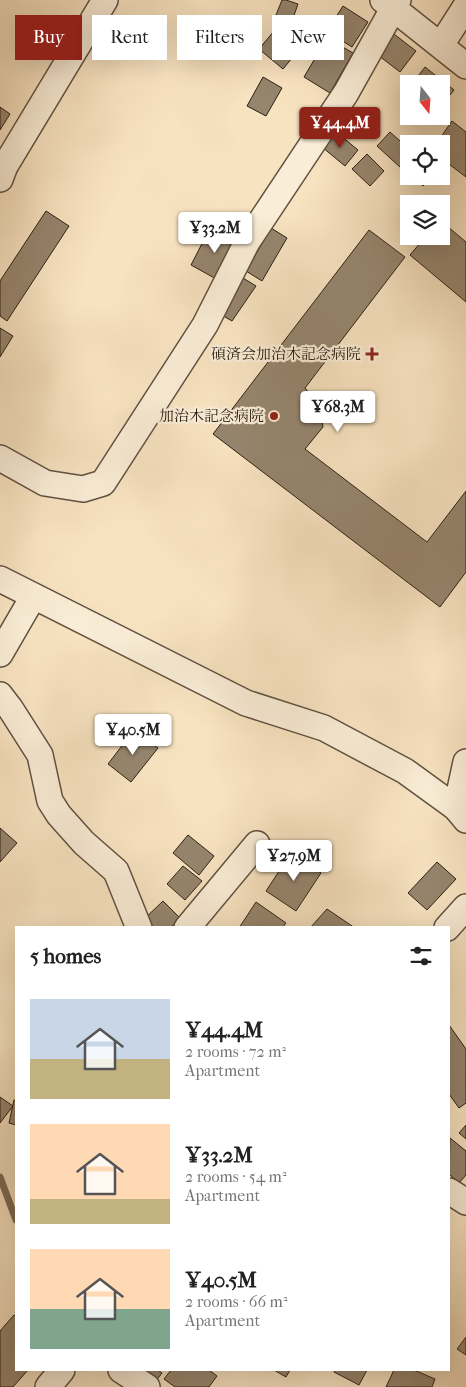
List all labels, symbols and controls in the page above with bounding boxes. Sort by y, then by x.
chip: Buy [15,15,82,60]
chip: Rent [92,15,167,60]
chip: Filters [177,15,262,60]
chip: New [272,15,344,60]
north arrow [400,75,450,125]
map controls [400,75,450,245]
pin: ¥44.4M [299,106,381,149]
text: ¥44.4M [310,113,370,132]
button: locate [400,135,450,185]
button: layers [400,195,450,245]
pin: ¥33.2M [174,212,256,254]
text: ¥33.2M [189,218,241,237]
place label: 碩済会加治木記念病院 [211,345,361,363]
marker: 碩済会加治木記念病院 [365,347,379,361]
pin: ¥68.3M [297,390,379,433]
text: ¥68.3M [311,397,365,416]
place label: 加治木記念病院 [159,407,264,425]
marker: 加治木記念病院 [268,410,280,422]
pin: ¥40.5M [92,714,174,756]
text: ¥40.5M [106,720,160,739]
pin: ¥27.9M [253,840,335,882]
text: ¥27.9M [267,846,321,865]
icon: filters [407,942,435,970]
text: 5 homes [30,944,101,968]
text: ¥44.4M [185,1018,263,1042]
icon: home [70,1019,130,1079]
text: 2 rooms · 72 m² [185,1042,286,1061]
text: Apartment [185,1061,260,1080]
text: ¥33.2M [185,1143,253,1167]
icon: home [70,1144,130,1204]
text: 2 rooms · 54 m² [185,1167,286,1186]
text: Apartment [185,1186,260,1205]
text: ¥40.5M [185,1268,257,1292]
icon: home [70,1269,130,1329]
text: 2 rooms · 66 m² [185,1292,287,1311]
text: Apartment [185,1311,260,1330]

